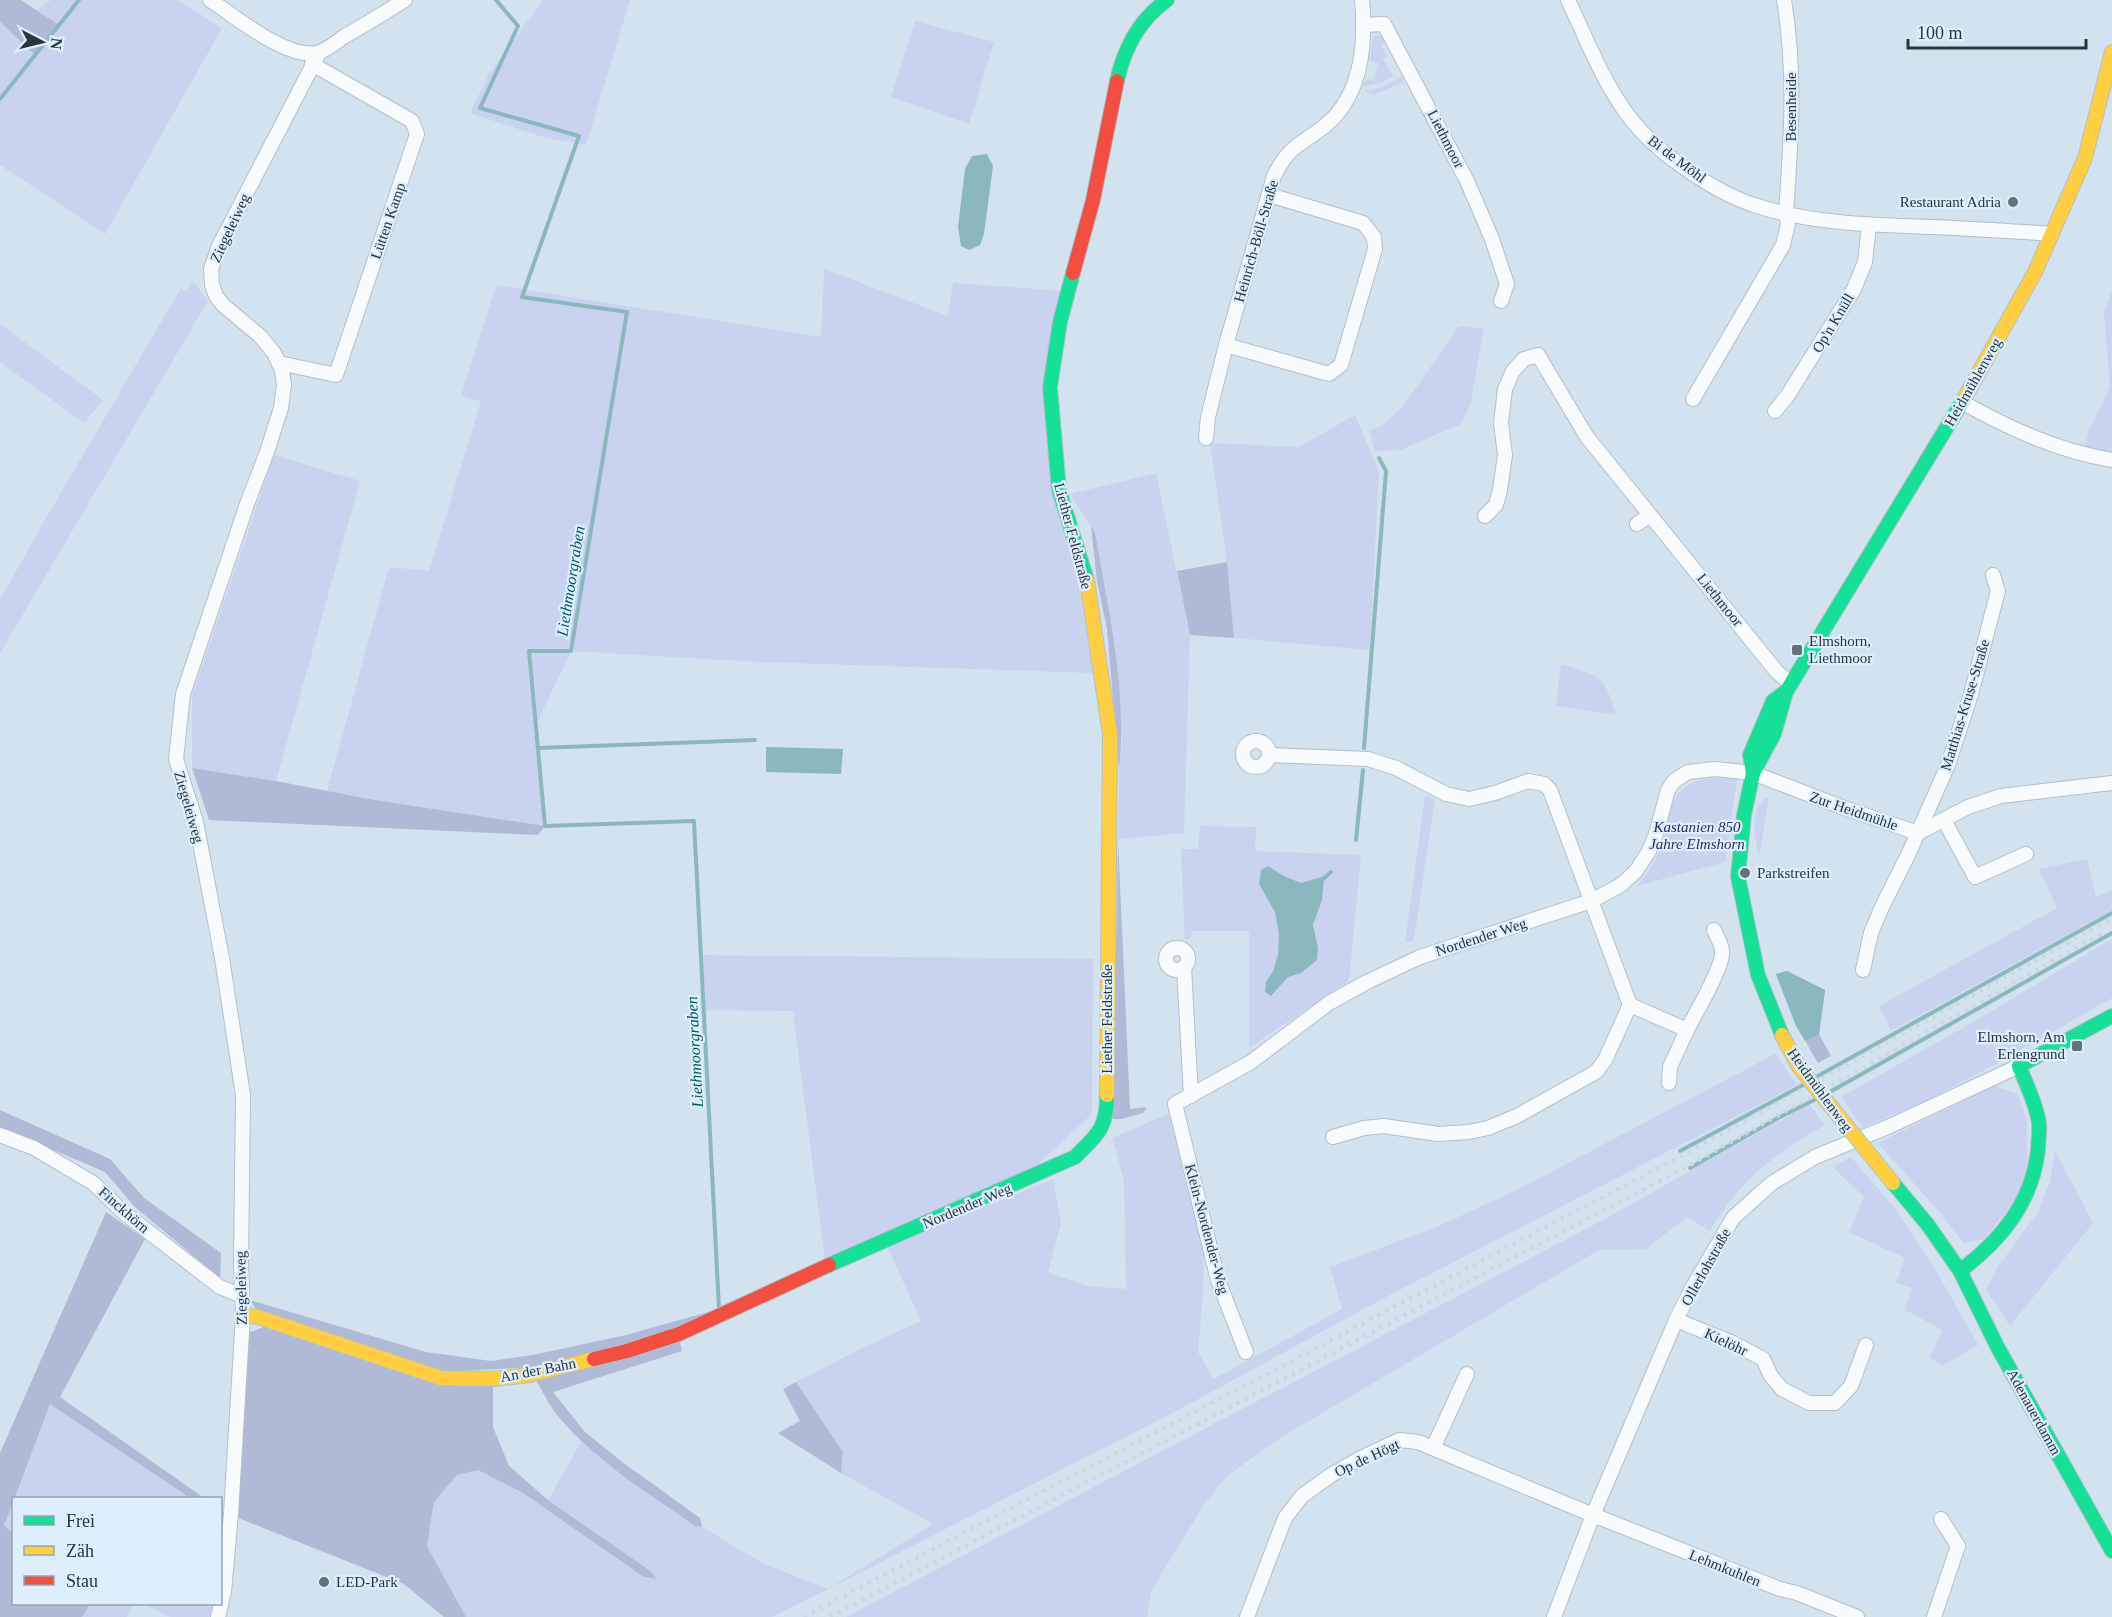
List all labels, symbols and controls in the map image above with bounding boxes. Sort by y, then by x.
north arrow [12,12,72,72]
scale bar [1908,12,2086,50]
text: 100 m [1917,23,1963,43]
text: N [47,37,66,51]
street label: Besenheide [1783,72,1799,142]
street label: Liethmoor [1424,107,1468,171]
street label: Bi de Möhl [1645,132,1709,186]
street label: Heinrich-Böll-Straße [1231,178,1281,304]
street label: Lütten Kamp [367,181,409,261]
street label: Ziegeleiweg [207,191,253,265]
place label: Restaurant Adria [1900,194,2001,210]
marker: Restaurant Adria [2006,195,2020,209]
street label: Op'n Knüll [1809,290,1857,356]
street label: Heidmühlenweg [1941,335,2005,429]
street label: Liether Feldstraße [1051,481,1095,591]
water label: Liethmoorgraben [553,525,589,639]
street label: Liethmoor [1694,570,1746,630]
place label: Elmshorn, Liethmoor [1809,633,1872,666]
street label: Matthias-Kruse-Straße [1937,637,1993,773]
marker: Elmshorn, Liethmoor [1790,643,1804,657]
street label: Ziegeleiweg [171,769,207,845]
street label: Zur Heidmühle [1808,788,1900,834]
park label: Kastanien 850 Jahre Elmshorn [1649,819,1745,852]
place label: Parkstreifen [1757,865,1830,881]
marker: Parkstreifen [1738,866,1752,880]
street label: Nordender Weg [1433,915,1529,959]
street label: Liether Feldstraße [1099,964,1115,1074]
water label: Liethmoorgraben [683,996,707,1109]
place label: Elmshorn, Am Erlengrund [1977,1029,2065,1062]
marker: Elmshorn, Am Erlengrund [2070,1039,2084,1053]
street label: Heidmühlenweg [1784,1045,1856,1135]
street label: Klein-Nordender-Weg [1182,1162,1232,1296]
street label: Nordender Weg [920,1180,1014,1232]
street label: Finckhörn [95,1184,153,1237]
street label: Ollerlohstraße [1678,1225,1734,1308]
street label: Ziegeleiweg [232,1250,250,1325]
street label: Kielöhr [1702,1325,1750,1359]
street label: An der Bahn [499,1355,578,1385]
street label: Adenauerdamm [2004,1366,2064,1458]
street label: Op de Högt [1332,1436,1403,1480]
legend [12,1497,222,1605]
text: Frei [66,1511,95,1531]
text: Zäh [66,1541,94,1561]
street label: Lehmkuhlen [1687,1546,1764,1590]
text: Stau [66,1571,98,1591]
place label: LED-Park [336,1574,398,1590]
marker: LED-Park [317,1575,331,1589]

